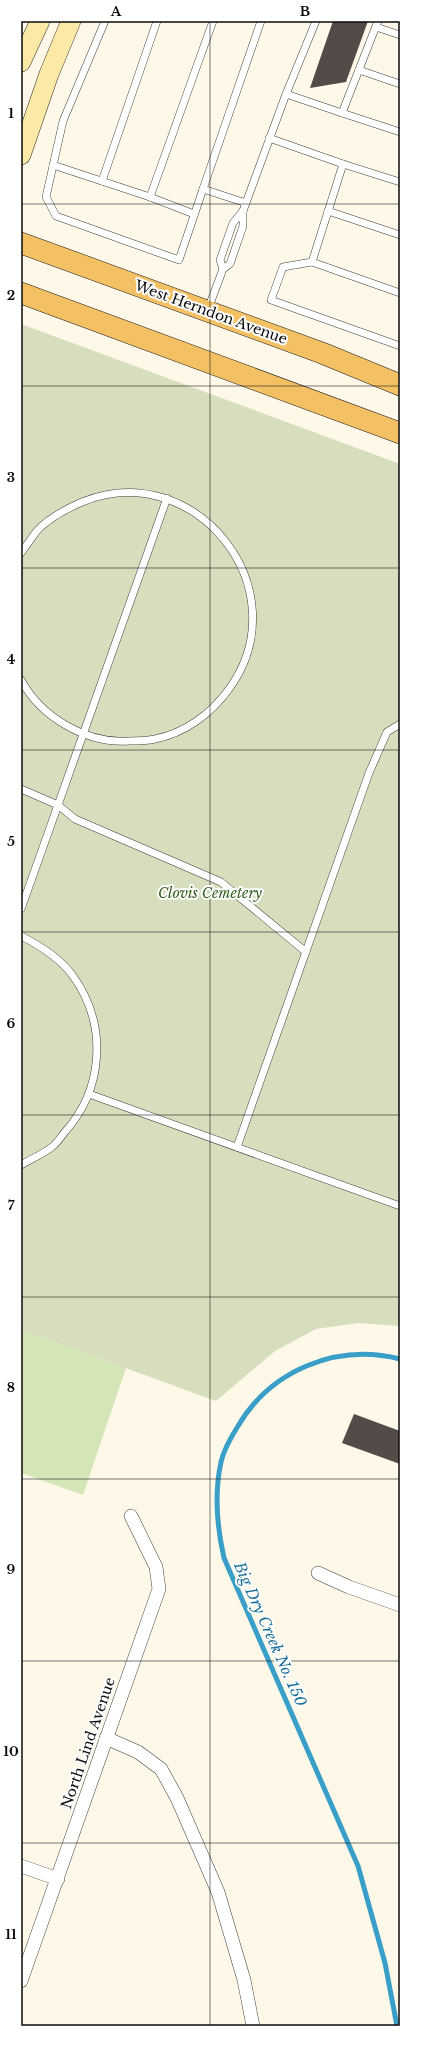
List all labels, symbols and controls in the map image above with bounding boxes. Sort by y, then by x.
text: A [110,3,122,20]
text: B [300,3,310,20]
text: 1 [8,105,14,122]
street label: West Herndon Avenue [131,276,290,348]
text: 2 [7,287,15,304]
text: 3 [7,469,15,486]
text: 4 [7,651,16,668]
text: 5 [7,833,15,850]
park label: Clovis Cemetery [158,884,263,902]
text: 6 [7,1015,16,1032]
text: 7 [8,1197,15,1214]
text: 8 [7,1379,15,1396]
water label: Big Dry Creek No. 150 [230,1558,311,1709]
text: 9 [7,1561,16,1578]
street label: North Lind Avenue [57,1675,119,1811]
text: 10 [3,1743,19,1760]
text: 11 [5,1926,17,1943]

